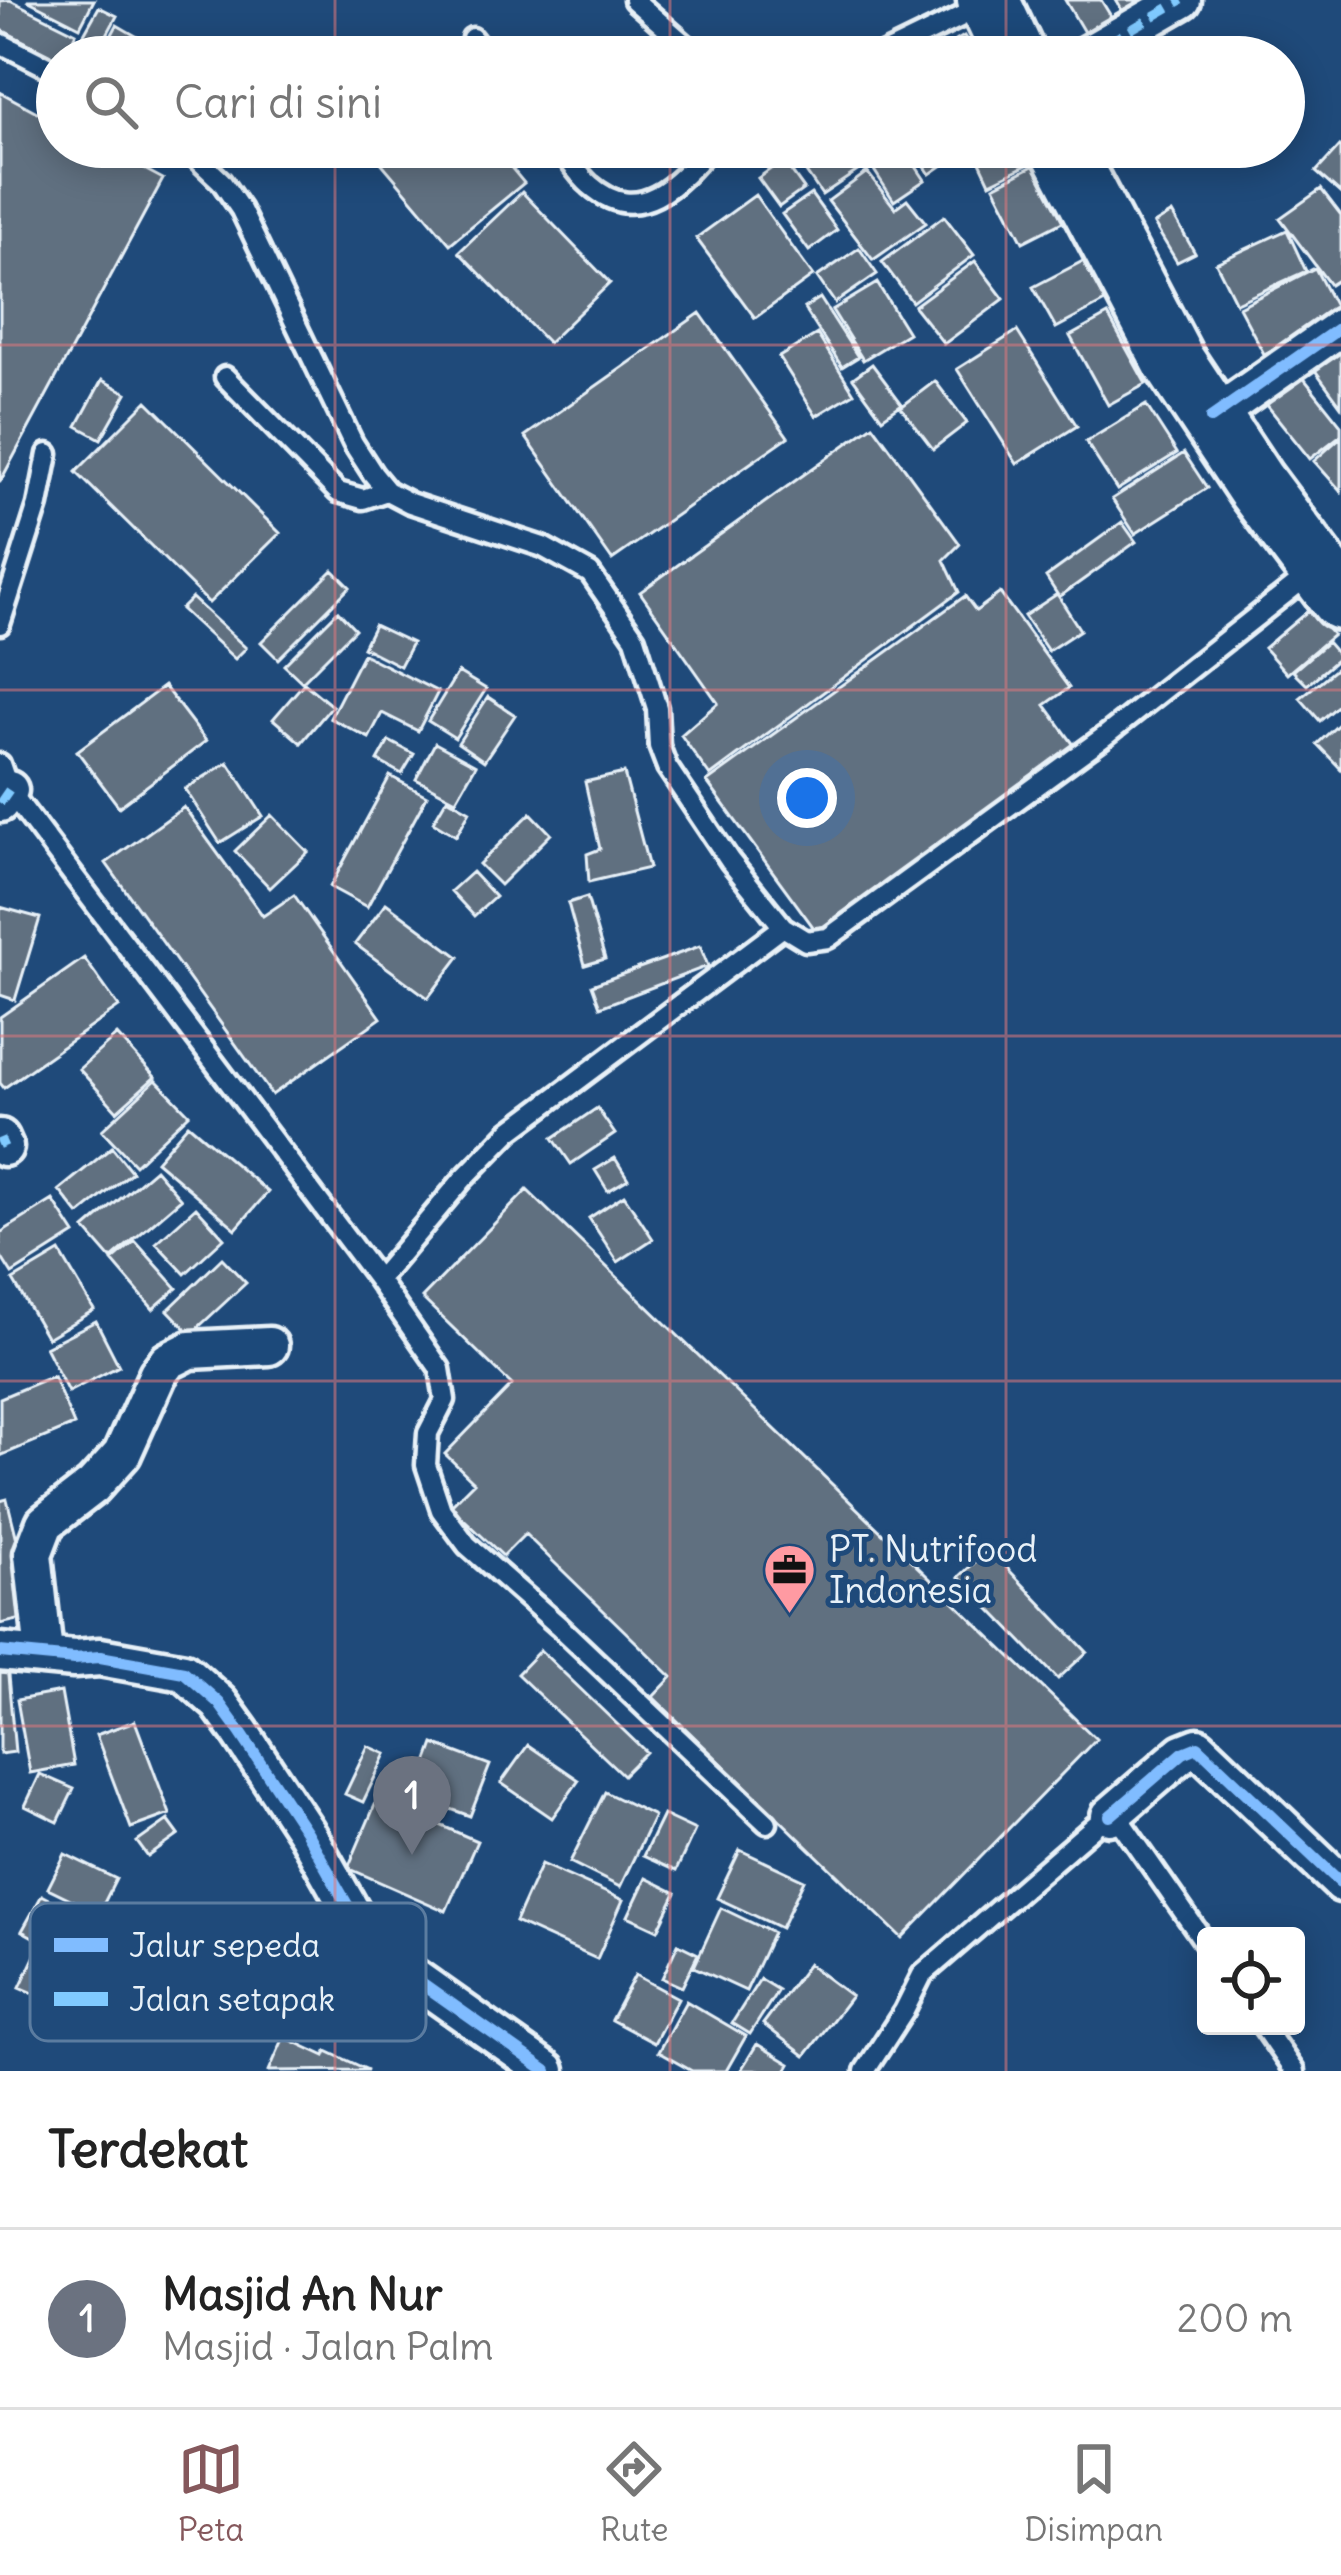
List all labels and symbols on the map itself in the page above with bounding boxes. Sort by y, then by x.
your location [777,768,837,828]
place label: PT. Nutrifood Indonesia [829,1527,1038,1613]
office icon: PT. Nutrifood Indonesia [762,1542,818,1616]
pin: 1 [373,1756,451,1855]
legend [30,1903,426,2041]
text: Jalur sepeda [129,1924,320,1966]
text: Jalan setapak [129,1978,335,2020]

